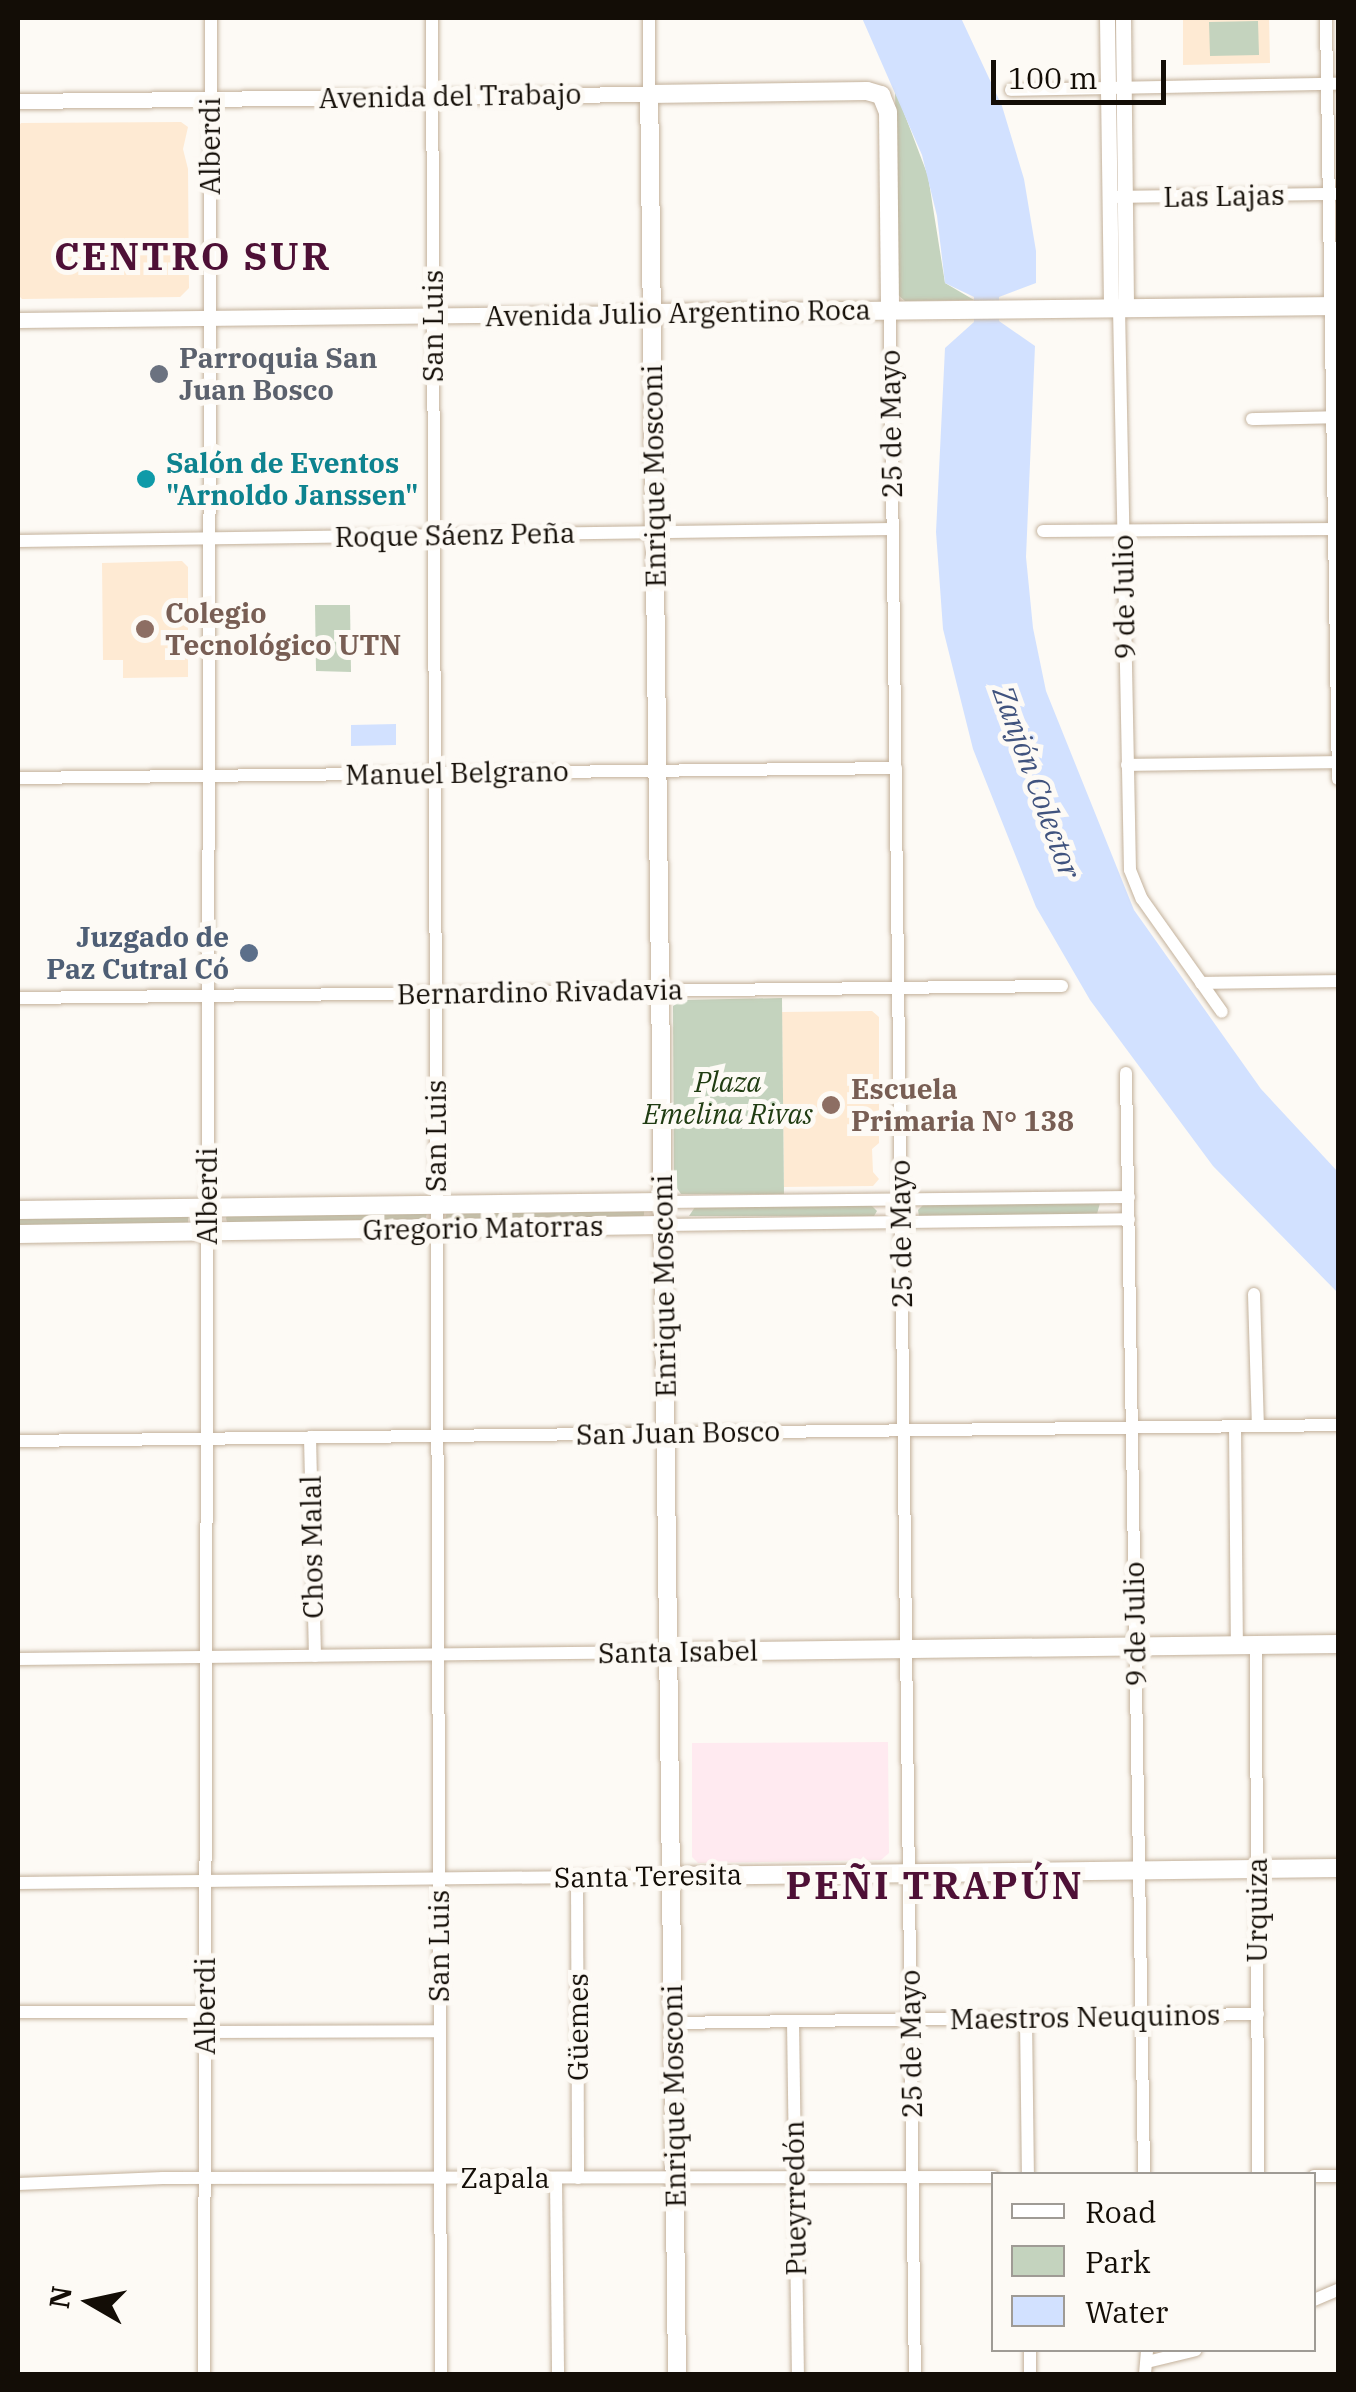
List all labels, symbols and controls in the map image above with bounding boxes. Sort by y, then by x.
scale bar [996,40,1171,102]
text: 100 m [1008,58,1098,97]
street label: Avenida del Trabajo [318,77,582,115]
street label: Alberdi [193,97,227,195]
street label: Las Lajas [1163,178,1285,214]
district label: CENTRO SUR [54,233,332,279]
street label: San Luis [416,270,450,382]
street label: Avenida Julio Argentino Roca [485,293,871,333]
place label: Parroquia San Juan Bosco [179,341,377,407]
street label: 25 de Mayo [873,349,909,499]
marker: Parroquia San Juan Bosco [148,363,170,385]
street label: Enrique Mosconi [635,364,673,588]
place label: Salón de Eventos "Arnoldo Janssen" [166,446,419,512]
marker: Salón de Eventos "Arnoldo Janssen" [135,468,157,490]
street label: Roque Sáenz Peña [334,516,576,554]
street label: 9 de Julio [1106,534,1142,660]
place label: Colegio Tecnológico UTN [165,596,402,662]
marker: Colegio Tecnológico UTN [134,618,156,640]
water label: Zanjón Colector [986,681,1088,883]
street label: Manuel Belgrano [345,754,569,792]
place label: Juzgado de Paz Cutral Có [46,920,229,986]
marker: Juzgado de Paz Cutral Có [238,942,260,964]
street label: Bernardino Rivadavia [397,973,683,1011]
park label: Plaza Emelina Rivas [643,1065,813,1131]
place label: Escuela Primaria N° 138 [851,1072,1074,1138]
street label: San Luis [419,1080,453,1192]
marker: Escuela Primaria N° 138 [820,1094,842,1116]
street label: Alberdi [190,1147,224,1245]
street label: 25 de Mayo [883,1159,919,1309]
street label: Enrique Mosconi [645,1174,683,1398]
street label: Gregorio Matorras [362,1209,604,1247]
street label: San Juan Bosco [576,1414,780,1452]
street label: Chos Malal [294,1475,330,1619]
street label: 9 de Julio [1117,1561,1153,1687]
street label: Santa Isabel [598,1634,758,1670]
street label: Urquiza [1240,1857,1274,1963]
street label: Santa Teresita [554,1858,742,1894]
district label: PEÑI TRAPÚN [786,1862,1084,1908]
street label: San Luis [422,1890,456,2002]
street label: Alberdi [188,1957,222,2055]
street label: 25 de Mayo [893,1969,929,2119]
street label: Güemes [561,1973,595,2081]
street label: Enrique Mosconi [655,1984,693,2208]
street label: Maestros Neuquinos [949,1998,1221,2036]
street label: Pueyrredón [777,2120,813,2276]
street label: Zapala [460,2161,550,2195]
legend [991,2172,1316,2352]
text: Road [1085,2192,1157,2231]
text: Park [1085,2242,1151,2281]
north arrow [40,2252,140,2352]
text: N [40,2283,80,2311]
text: Water [1085,2292,1168,2331]

